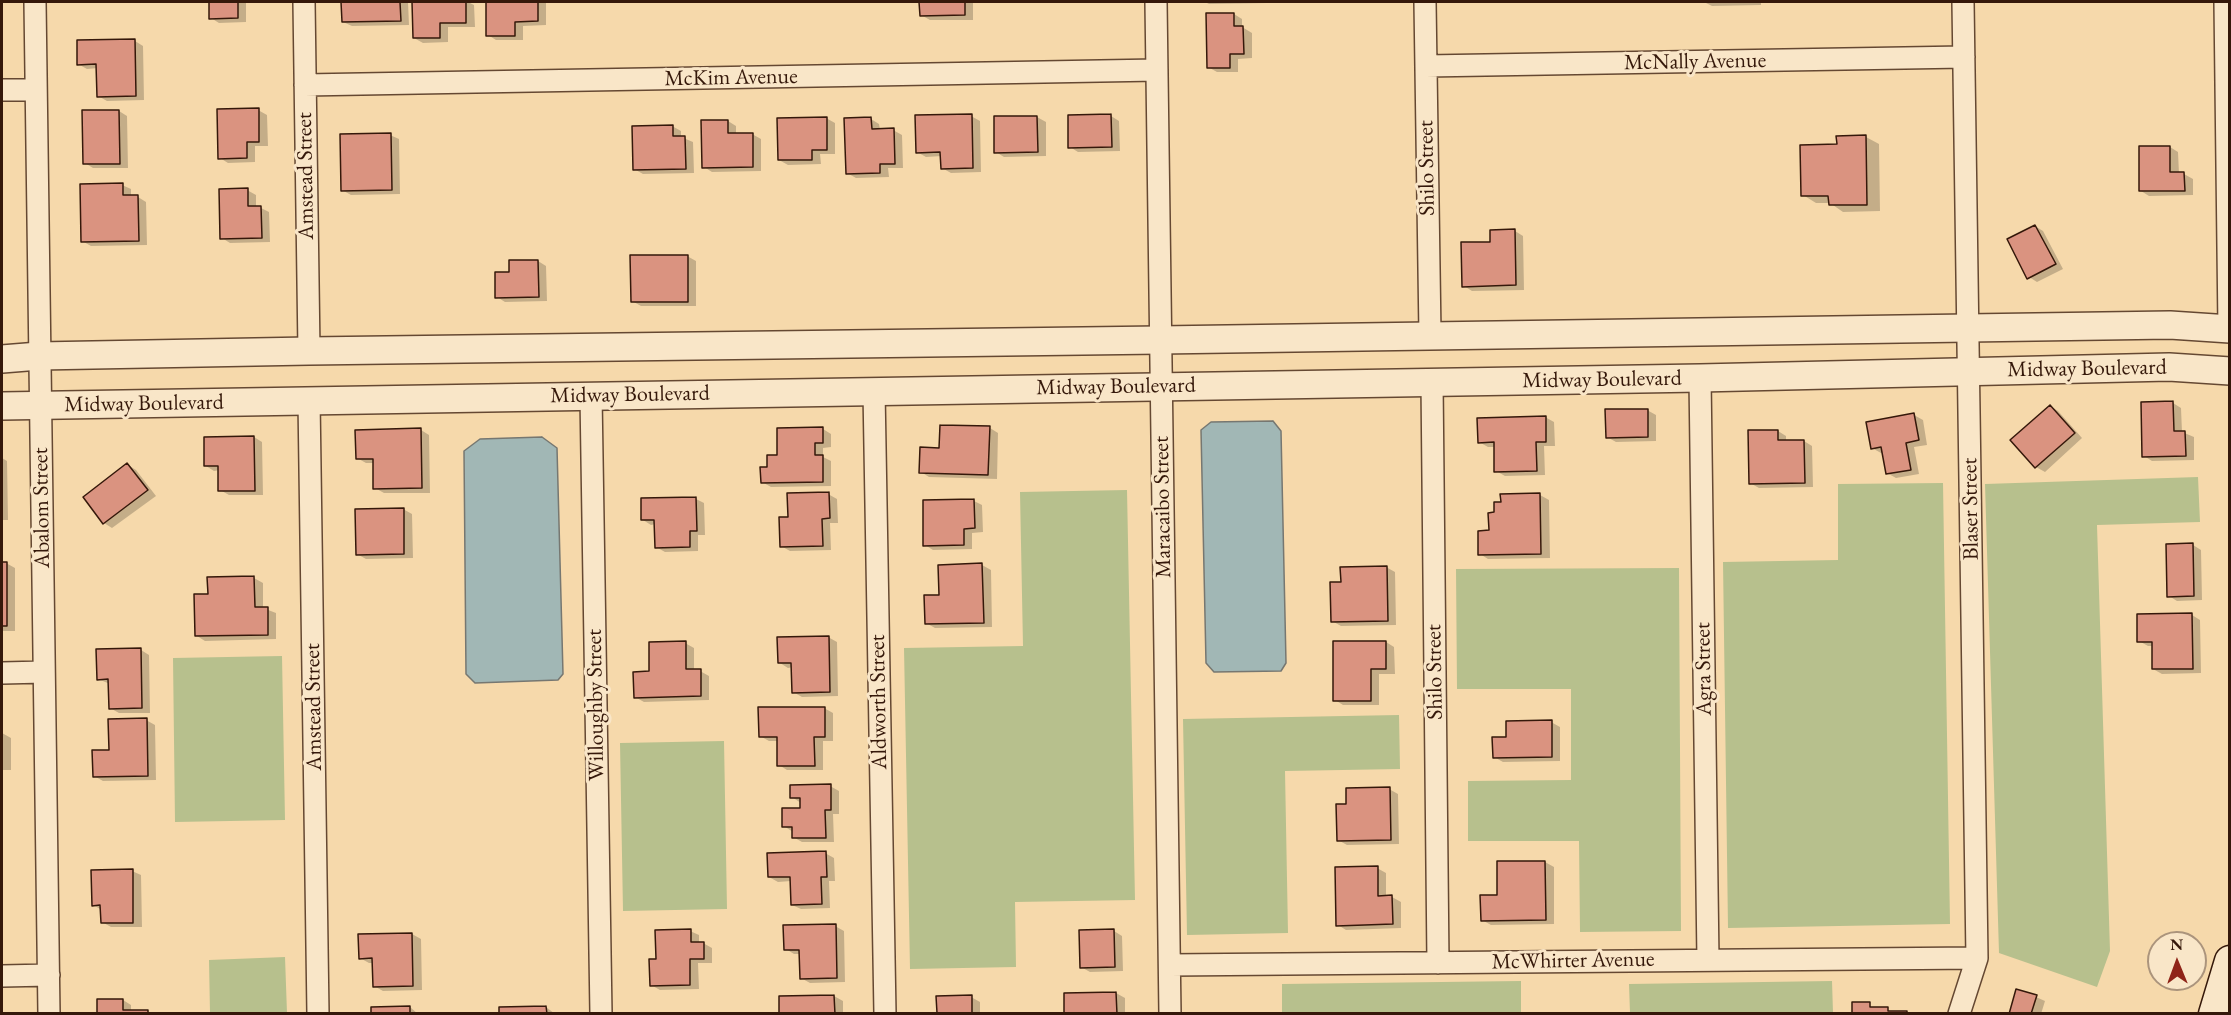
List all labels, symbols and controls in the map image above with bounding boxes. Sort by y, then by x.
street label: McNally Avenue [1624,48,1766,76]
street label: McKim Avenue [664,64,798,92]
street label: Amstead Street [292,112,320,240]
street label: Shilo Street [1413,120,1441,216]
street label: Midway Boulevard [2007,354,2167,384]
street label: Midway Boulevard [1522,365,1682,395]
street label: Midway Boulevard [1036,372,1196,402]
street label: Midway Boulevard [550,380,710,410]
street label: Midway Boulevard [64,389,224,419]
street label: Maracaibo Street [1149,436,1177,578]
street label: Abalom Street [28,447,56,569]
street label: Blaser Street [1957,457,1985,561]
street label: Agra Street [1690,622,1718,716]
street label: Shilo Street [1421,624,1449,720]
street label: Willoughby Street [581,629,611,781]
street label: Aldworth Street [865,634,893,770]
street label: Amstead Street [300,643,328,771]
north arrow [2147,931,2207,991]
text: N [2170,934,2183,955]
street label: McWhirter Avenue [1491,946,1655,976]

